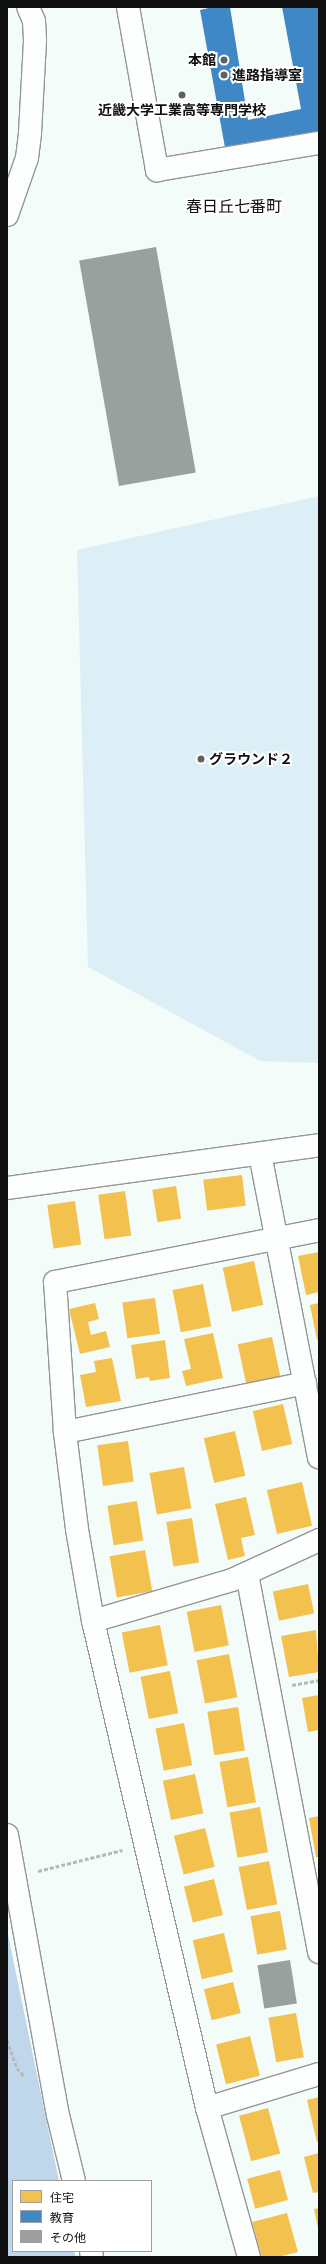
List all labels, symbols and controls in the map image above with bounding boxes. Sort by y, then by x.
place label: 本館 [188,52,216,68]
marker: 本館 [219,55,229,65]
place label: 進路指導室 [232,67,302,83]
marker: 進路指導室 [219,70,229,80]
marker: 近畿大学工業高等専門学校 [177,90,187,100]
place label: 近畿大学工業高等専門学校 [98,102,266,118]
district label: 春日丘七番町 [186,197,282,217]
place label: グラウンド２ [209,751,293,767]
marker: グラウンド２ [196,754,206,764]
legend [12,2180,152,2252]
text: 住宅 [50,2191,74,2205]
text: 教育 [50,2211,74,2225]
text: その他 [50,2231,86,2245]

